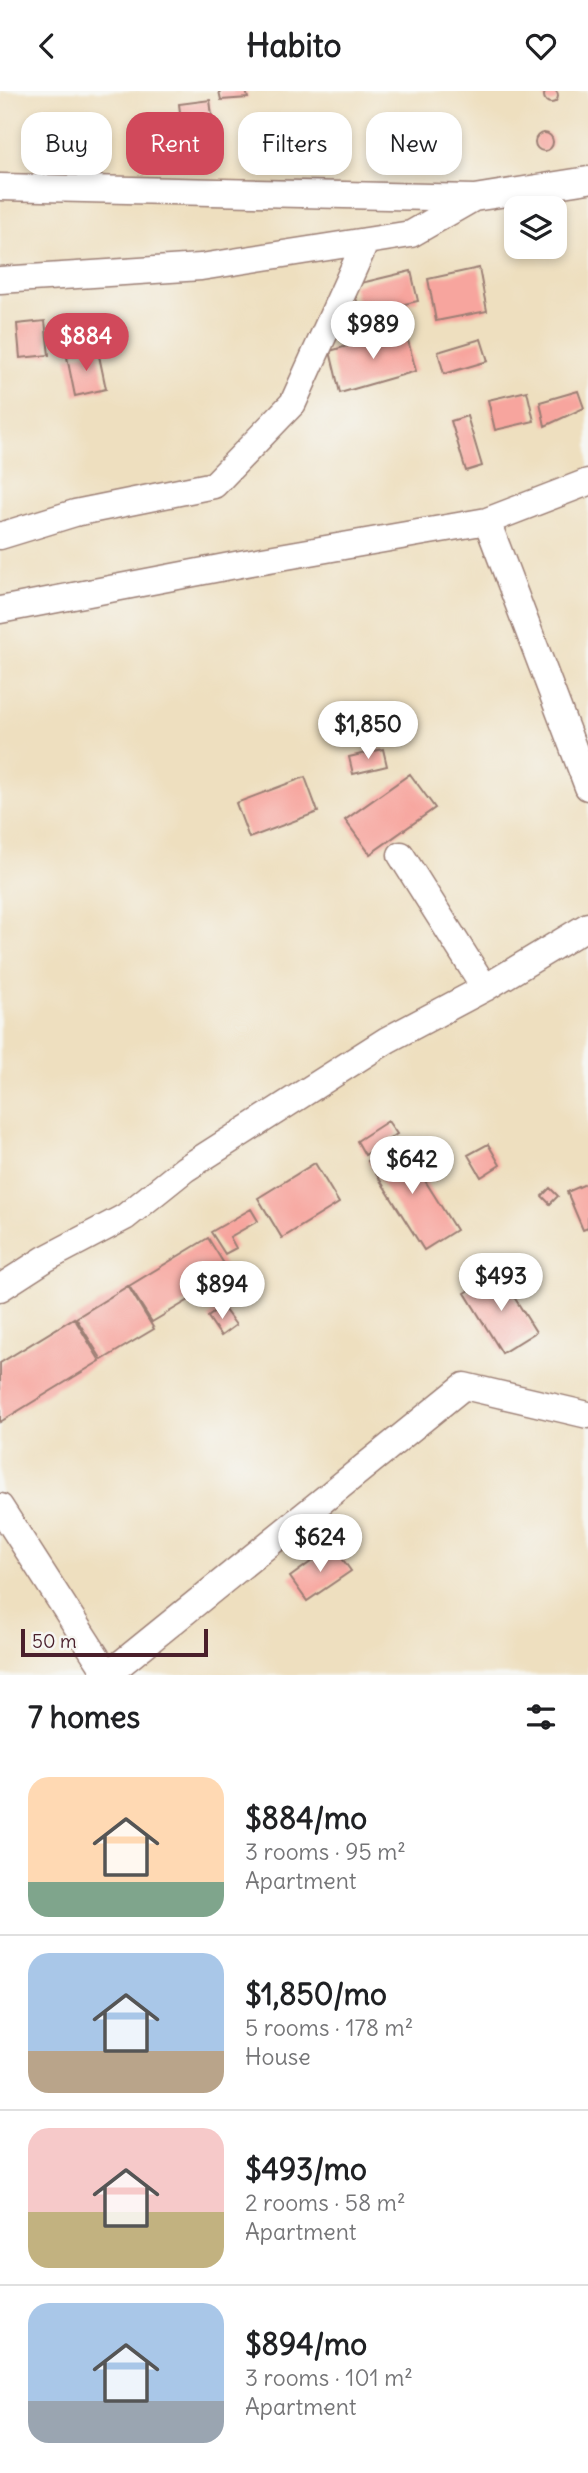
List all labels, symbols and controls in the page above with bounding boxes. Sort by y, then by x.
text: Habito [247,25,341,66]
icon: back [28,27,66,65]
icon: heart [522,27,560,65]
chip: Buy [21,112,112,175]
chip: Rent [126,112,224,175]
chip: Filters [238,112,352,175]
chip: New [366,112,462,175]
map controls [504,196,567,259]
button: layers [504,196,567,259]
pin: $989 [332,301,414,361]
text: $989 [347,309,399,338]
pin: $884 [45,313,127,373]
text: $884 [60,321,112,350]
pin: $1,850 [311,701,425,761]
text: $1,850 [334,709,402,738]
pin: $642 [371,1137,453,1196]
text: $642 [386,1144,438,1173]
pin: $493 [460,1253,542,1313]
pin: $894 [181,1261,263,1321]
text: $493 [475,1261,527,1290]
text: $894 [196,1269,248,1298]
pin: $624 [279,1515,361,1574]
text: $624 [294,1522,346,1551]
scale bar [21,1626,208,1658]
text: 50 m [32,1629,77,1653]
text: 7 homes [28,1698,140,1736]
icon: filters [522,1698,560,1736]
text: $884/mo [245,1799,367,1837]
icon: home [84,1805,168,1889]
text: 3 rooms · 95 m² [245,1837,406,1866]
text: Apartment [245,1866,357,1895]
text: $1,850/mo [245,1975,387,2013]
icon: home [84,1981,168,2065]
text: 5 rooms · 178 m² [245,2013,413,2042]
text: House [245,2042,311,2071]
text: $493/mo [245,2150,367,2188]
icon: home [84,2156,168,2240]
text: 2 rooms · 58 m² [245,2188,406,2217]
text: Apartment [245,2217,357,2246]
text: $894/mo [245,2325,367,2363]
icon: home [84,2331,168,2415]
text: 3 rooms · 101 m² [245,2363,413,2392]
text: Apartment [245,2392,357,2421]

